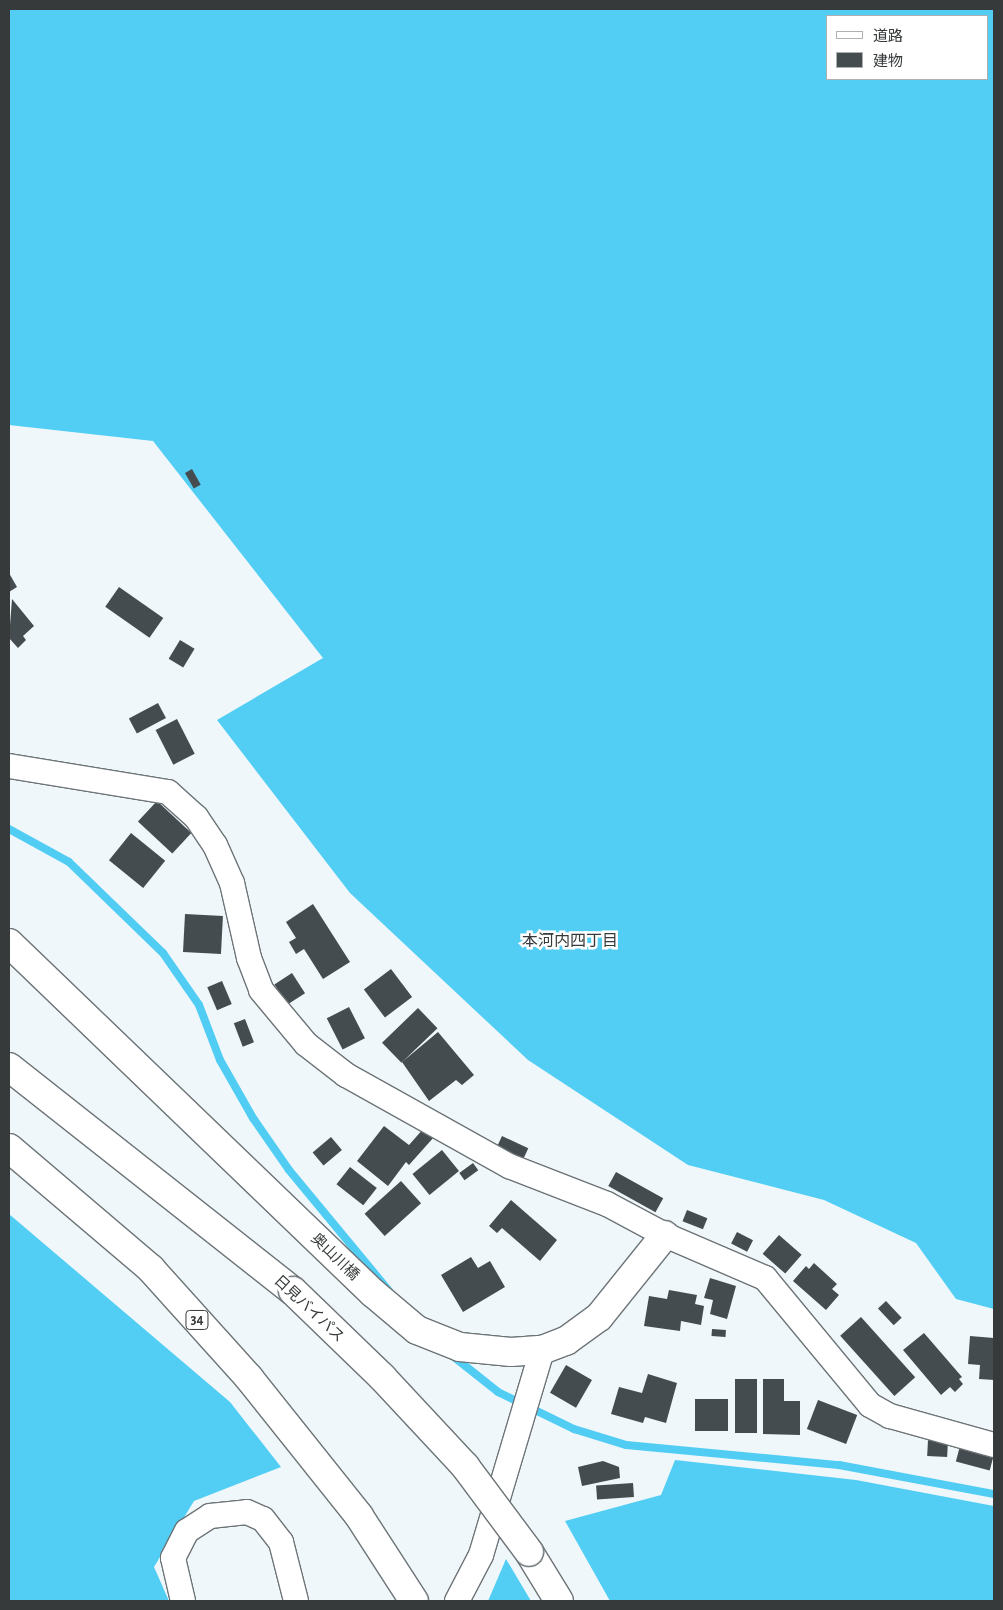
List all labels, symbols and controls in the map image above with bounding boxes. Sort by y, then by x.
legend [826,15,988,80]
text: 道路 [873,29,903,44]
text: 建物 [873,54,903,69]
district label: 本河内四丁目 [522,931,618,951]
street label: 奥山川橋 [307,1230,363,1284]
street label: 日見バイパス [270,1272,348,1346]
road number: 34 [184,1308,210,1332]

